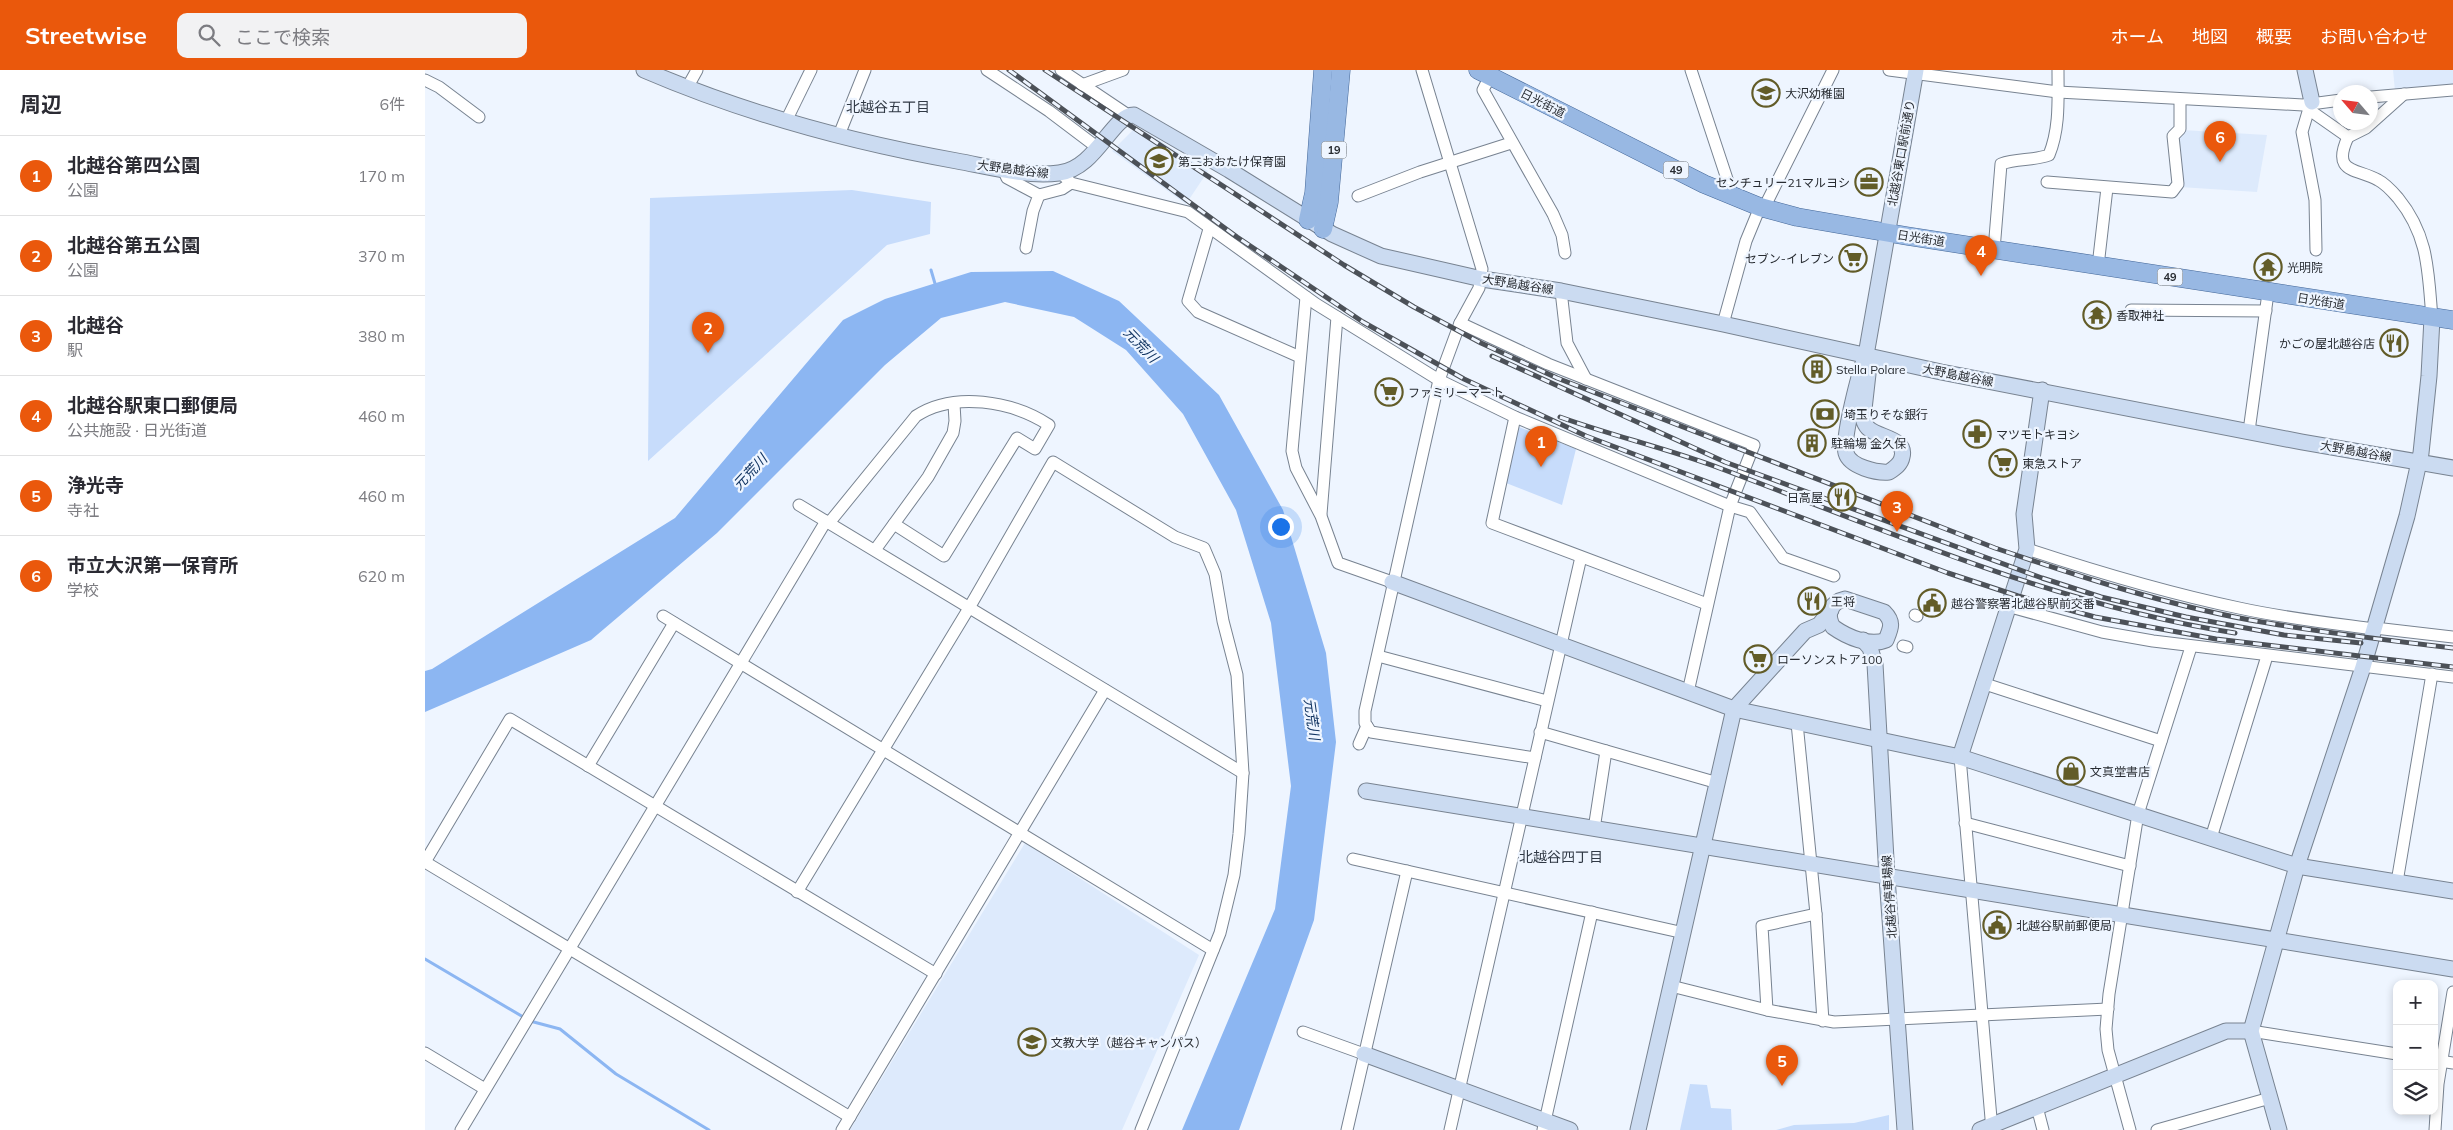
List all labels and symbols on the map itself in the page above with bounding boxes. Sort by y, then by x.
school or university icon: 大沢幼稚園 [1751,78,1781,108]
street label: 日光街道 [1518,85,1568,121]
north arrow [2333,85,2378,130]
place label: 大沢幼稚園 [1785,86,1845,101]
district label: 北越谷五丁目 [846,98,930,116]
street label: 北越谷東口駅前通り [1884,99,1918,207]
pin: 6 [2204,121,2236,162]
road number: 19 [1321,142,1347,158]
school or university icon: 第二おおたけ保育園 [1144,146,1174,176]
place label: 第二おおたけ保育園 [1178,154,1286,169]
street label: 大野島越谷線 [976,157,1050,181]
road number: 49 [1663,162,1689,178]
office icon: センチュリー21マルヨシ [1854,167,1884,197]
place label: センチュリー21マルヨシ [1716,175,1850,190]
street label: 日光街道 [1896,227,1946,249]
pin: 4 [1965,235,1997,276]
supermarket icon: セブン-イレブン [1838,243,1868,273]
place label: セブン-イレブン [1745,251,1834,266]
temple icon: 光明院 [2253,252,2283,282]
place label: 光明院 [2287,260,2323,275]
road number: 49 [2157,268,2183,286]
street label: 大野島越谷線 [1481,271,1555,297]
street label: 日光街道 [2296,290,2346,312]
temple icon: 香取神社 [2082,300,2112,330]
place label: 香取神社 [2116,308,2164,323]
pin: 2 [692,312,724,353]
water label: 元荒川 [1120,324,1163,368]
restaurant icon: かごの屋北越谷店 [2379,328,2409,358]
place label: かごの屋北越谷店 [2279,336,2375,351]
building icon: Stella Polare [1802,354,1832,384]
street label: 大野島越谷線 [1921,361,1995,389]
place label: Stella Polare [1836,362,1905,377]
supermarket icon: ファミリーマート [1374,377,1404,407]
place label: ファミリーマート [1408,385,1504,400]
bank icon: 埼玉りそな銀行 [1810,399,1840,429]
place label: 埼玉りそな銀行 [1844,407,1928,422]
pharmacy icon: マツモトキヨシ [1962,419,1992,449]
pin: 1 [1525,426,1557,467]
place label: マツモトキヨシ [1996,427,2080,442]
building icon: 駐輪場 金久保 [1797,428,1827,458]
place label: 駐輪場 金久保 [1831,436,1906,451]
street label: 大野島越谷線 [2319,437,2393,465]
supermarket icon: 東急ストア [1988,448,2018,478]
water label: 元荒川 [729,449,772,493]
place label: 東急ストア [2022,456,2082,471]
restaurant icon: 日高屋 [1827,482,1857,512]
place label: 日高屋 [1787,490,1823,505]
pin: 3 [1881,491,1913,532]
your location [1268,514,1294,540]
restaurant icon: 王将 [1797,586,1827,616]
public building icon: 越谷警察署北越谷駅前交番 [1917,588,1947,618]
place label: 王将 [1831,594,1855,609]
place label: 越谷警察署北越谷駅前交番 [1951,596,2095,611]
supermarket icon: ローソンストア100 [1743,644,1773,674]
place label: ローソンストア100 [1777,652,1882,667]
water label: 元荒川 [1300,697,1324,743]
shop icon: 文真堂書店 [2056,756,2086,786]
place label: 文真堂書店 [2090,764,2150,779]
district label: 北越谷四丁目 [1519,848,1603,866]
street label: 北越谷停車場線 [1879,855,1899,939]
public building icon: 北越谷駅前郵便局 [1982,910,2012,940]
place label: 北越谷駅前郵便局 [2016,918,2112,933]
school or university icon: 文教大学（越谷キャンパス） [1017,1027,1047,1057]
place label: 文教大学（越谷キャンパス） [1051,1035,1207,1050]
pin: 5 [1766,1045,1798,1086]

